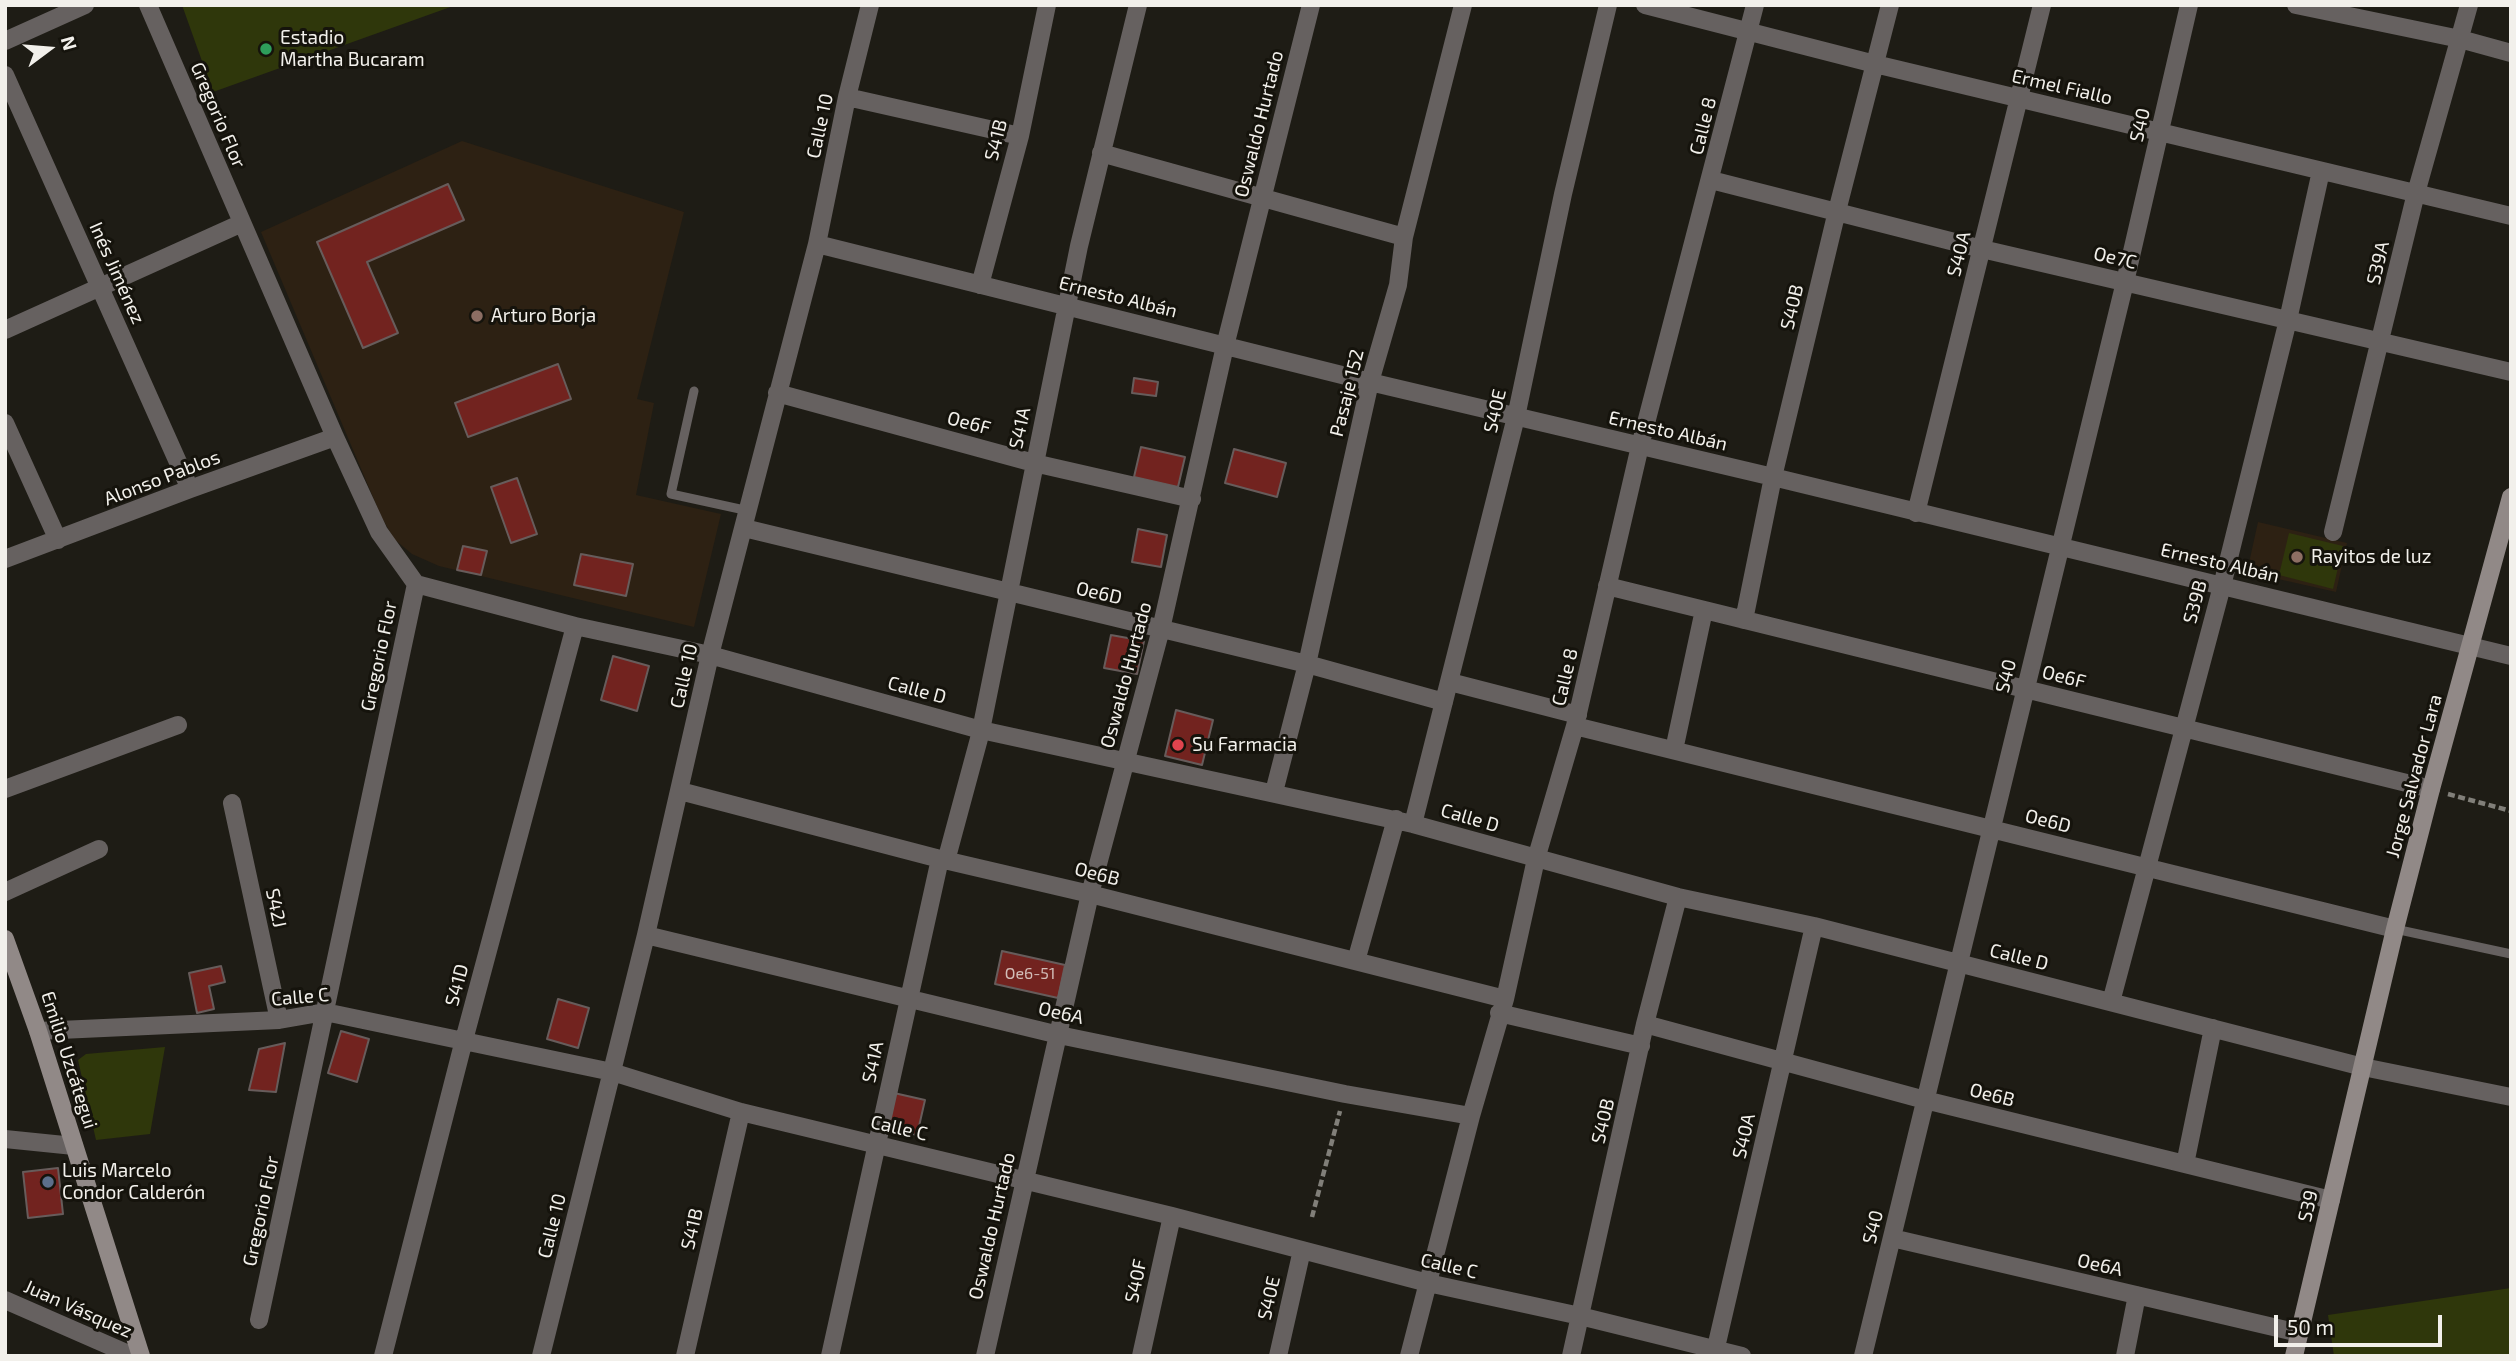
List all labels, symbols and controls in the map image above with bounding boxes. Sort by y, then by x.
north arrow [14,14,84,84]
place label: Estadio Martha Bucaram [280,27,425,71]
text: N [57,33,83,53]
marker: Estadio Martha Bucaram [258,41,274,57]
street label: Oswaldo Hurtado [1230,48,1288,200]
street label: Gregorio Flor [186,59,250,171]
street label: Ermel Fiallo [2010,64,2114,110]
street label: Calle 10 [802,91,838,161]
street label: Calle 8 [1685,95,1721,157]
street label: S40 [2125,106,2155,144]
street label: S41B [980,117,1012,163]
street label: Inés Jiménez [84,219,150,327]
street label: S40A [1942,229,1976,279]
street label: S39A [2362,239,2394,287]
street label: Oe7C [2091,242,2139,274]
street label: Ernesto Albán [1056,271,1180,323]
street label: S40B [1776,282,1808,332]
place label: Arturo Borja [491,305,596,327]
marker: Arturo Borja [469,308,485,324]
street label: Pasaje 152 [1325,347,1369,439]
street label: S40E [1479,387,1511,435]
street label: S41A [1005,405,1035,451]
street label: Oe6F [945,406,993,440]
street label: Ernesto Albán [1606,406,1730,456]
street label: Alonso Pablos [101,445,223,511]
street label: Ernesto Albán [2158,538,2282,588]
place label: Rayitos de luz [2311,546,2431,568]
marker: Rayitos de luz [2289,549,2305,565]
street label: Oe6D [1074,577,1124,609]
street label: S39B [2178,578,2212,626]
street label: Gregorio Flor [356,599,402,713]
street label: Oswaldo Hurtado [1096,599,1156,751]
street label: Calle 10 [665,641,703,711]
street label: Calle 8 [1547,646,1583,708]
street label: S40 [1991,657,2021,695]
street label: Oe6F [2040,661,2088,693]
street label: Calle D [885,671,949,709]
street label: Jorge Salvador Lara [2381,692,2447,860]
place label: Su Farmacia [1192,734,1297,756]
marker: Su Farmacia [1170,737,1186,753]
street label: Calle D [1438,799,1502,837]
street label: Oe6D [2023,804,2073,838]
street label: Oe6B [1072,857,1122,891]
street label: S42J [261,886,291,930]
street label: Calle D [1987,939,2051,975]
street label: S41D [440,962,474,1008]
house number: Oe6-51 [1005,964,1055,984]
street label: Calle C [270,983,330,1011]
street label: Emilio Uzcátegui [36,988,102,1132]
street label: Oe6A [1036,997,1086,1029]
street label: S41A [858,1039,888,1085]
street label: Oe6B [1967,1078,2017,1112]
street label: S40B [1587,1096,1619,1146]
street label: Calle C [868,1110,930,1146]
street label: S40A [1728,1111,1760,1161]
street label: Oswaldo Hurtado [964,1150,1020,1302]
street label: Gregorio Flor [238,1154,284,1268]
place label: Luis Marcelo Condor Calderón [62,1160,205,1204]
marker: Luis Marcelo Condor Calderón [40,1174,56,1190]
street label: S39 [2293,1188,2323,1224]
street label: Calle 10 [533,1191,571,1261]
street label: S41B [676,1206,708,1252]
street label: S40 [1858,1208,1888,1246]
street label: Calle C [1418,1248,1480,1284]
street label: Oe6A [2075,1249,2125,1281]
street label: S40F [1120,1257,1152,1305]
street label: S40E [1253,1274,1285,1322]
street label: Juan Vásquez [21,1275,135,1343]
scale bar [2278,1302,2446,1346]
text: 50 m [2287,1314,2334,1339]

